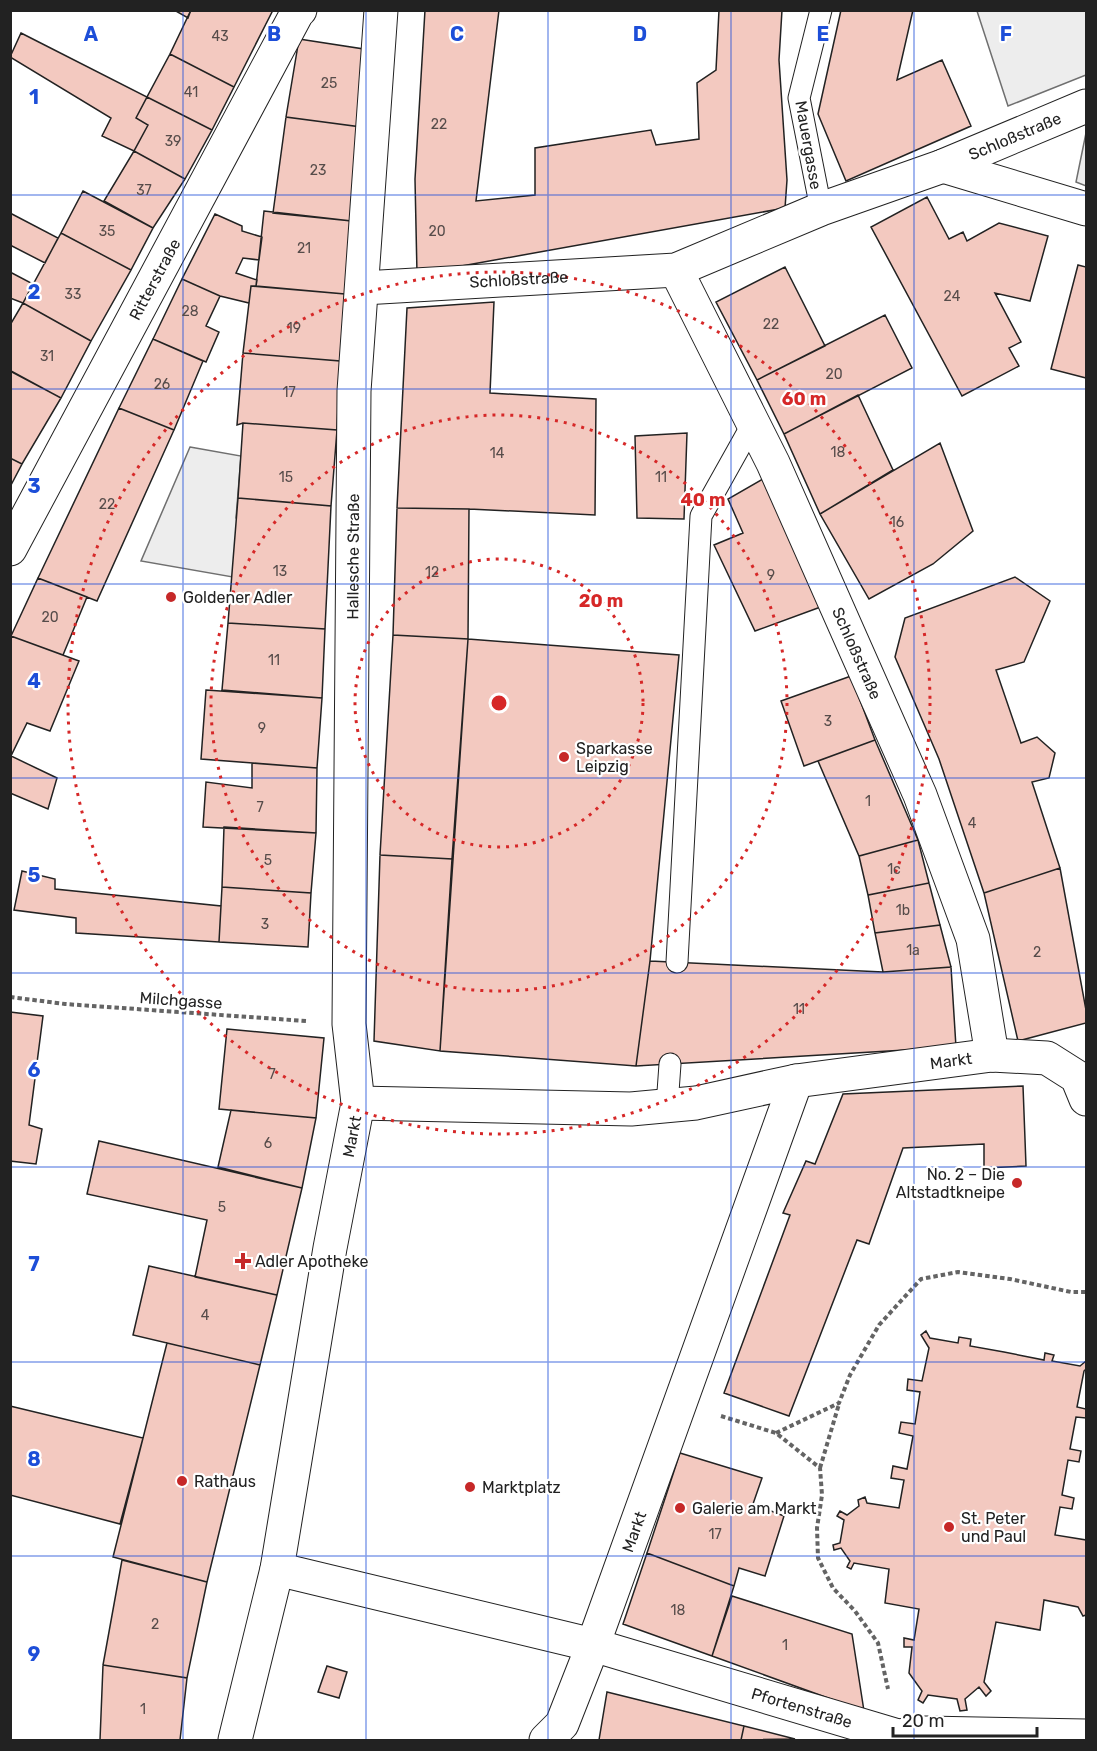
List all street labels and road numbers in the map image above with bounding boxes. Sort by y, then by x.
street label: Mauergasse [791,99,826,191]
street label: Schloßstraße [966,108,1064,164]
street label: Ritterstraße [125,235,184,323]
street label: Schloßstraße [469,267,569,292]
street label: Hallesche Straße [343,493,363,620]
street label: Schloßstraße [828,604,885,702]
street label: Milchgasse [139,988,223,1013]
street label: Markt [929,1049,973,1073]
street label: Markt [339,1114,365,1159]
street label: Markt [618,1509,650,1555]
street label: Pfortenstraße [749,1684,854,1732]

